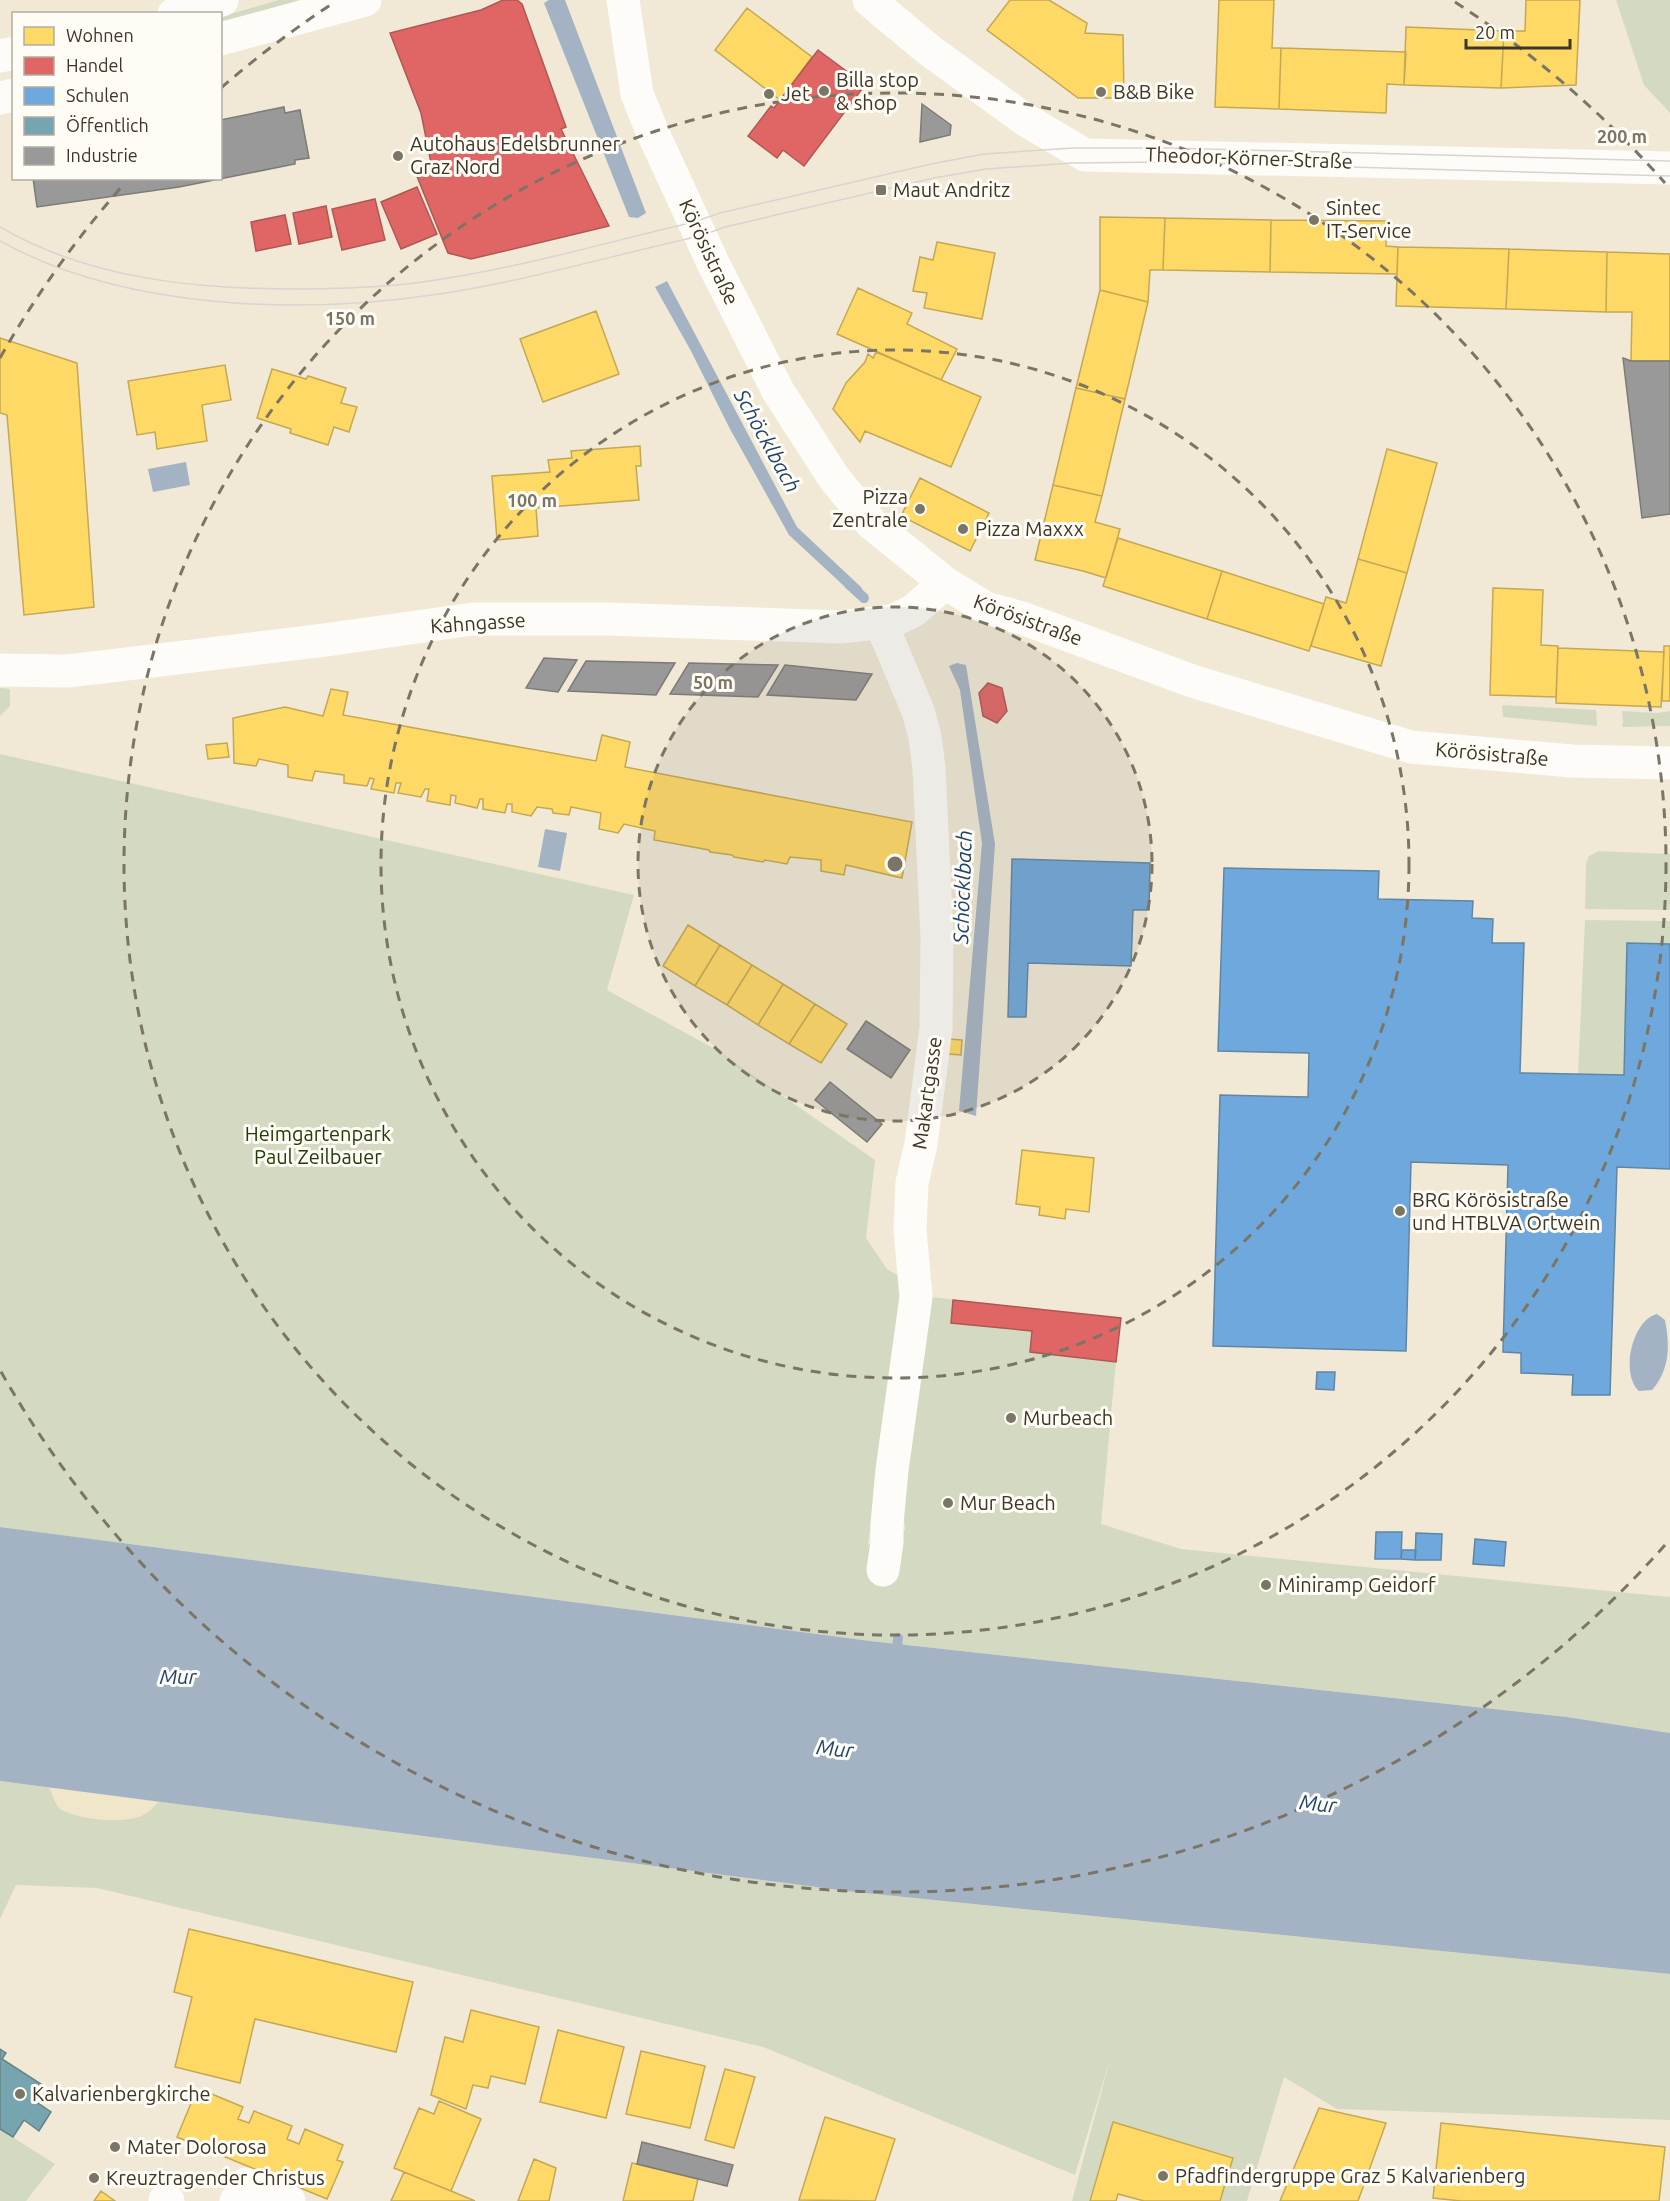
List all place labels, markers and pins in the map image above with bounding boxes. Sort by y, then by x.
place label: Billa stop & shop [836,68,919,114]
place label: B&B Bike [1113,80,1194,103]
place label: Jet [781,82,810,105]
marker: Billa stop & shop [817,84,831,98]
marker: B&B Bike [1094,85,1108,99]
marker: Jet [762,87,776,101]
place label: Autohaus Edelsbrunner Graz Nord [410,132,621,178]
marker: Autohaus Edelsbrunner Graz Nord [391,149,405,163]
place label: Maut Andritz [893,178,1010,201]
marker: Maut Andritz [874,183,888,197]
place label: Sintec IT-Service [1326,196,1412,242]
marker: Sintec IT-Service [1307,213,1321,227]
place label: Pizza Zentrale [832,485,908,531]
marker: Pizza Zentrale [913,502,927,516]
place label: Pizza Maxxx [975,517,1084,540]
marker: Pizza Maxxx [956,522,970,536]
centre of rings [885,854,905,874]
place label: BRG Körösistraße und HTBLVA Ortwein [1412,1188,1600,1234]
marker: BRG Körösistraße und HTBLVA Ortwein [1393,1204,1407,1218]
place label: Murbeach [1023,1406,1113,1429]
marker: Murbeach [1004,1411,1018,1425]
place label: Mur Beach [960,1491,1056,1514]
marker: Mur Beach [941,1496,955,1510]
place label: Miniramp Geidorf [1278,1573,1436,1596]
marker: Miniramp Geidorf [1259,1578,1273,1592]
place label: Kalvarienbergkirche [32,2082,211,2105]
marker: Kalvarienbergkirche [13,2087,27,2101]
place label: Mater Dolorosa [127,2135,267,2158]
marker: Mater Dolorosa [108,2140,122,2154]
place label: Pfadfindergruppe Graz 5 Kalvarienberg [1175,2164,1525,2187]
place label: Kreuztragender Christus [106,2166,325,2189]
marker: Pfadfindergruppe Graz 5 Kalvarienberg [1156,2169,1170,2183]
marker: Kreuztragender Christus [87,2171,101,2185]

